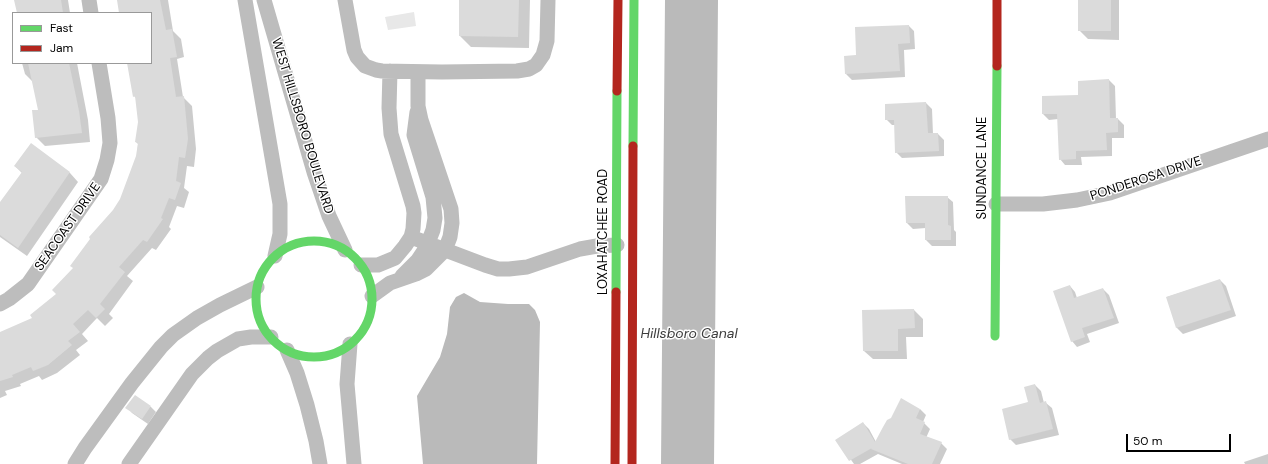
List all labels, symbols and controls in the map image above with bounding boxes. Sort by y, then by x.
legend [12,12,152,64]
text: Fast [50,20,73,36]
street label: WEST HILLSBORO BOULEVARD [268,36,336,216]
text: Jam [50,40,73,56]
street label: SUNDANCE LANE [975,117,991,219]
street label: PONDEROSA DRIVE [1088,154,1204,204]
street label: LOXAHATCHEE ROAD [596,169,612,295]
street label: SEACOAST DRIVE [32,180,104,274]
water label: Hillsboro Canal [640,326,738,342]
scale bar [1128,426,1233,452]
text: 50 m [1133,433,1162,449]

